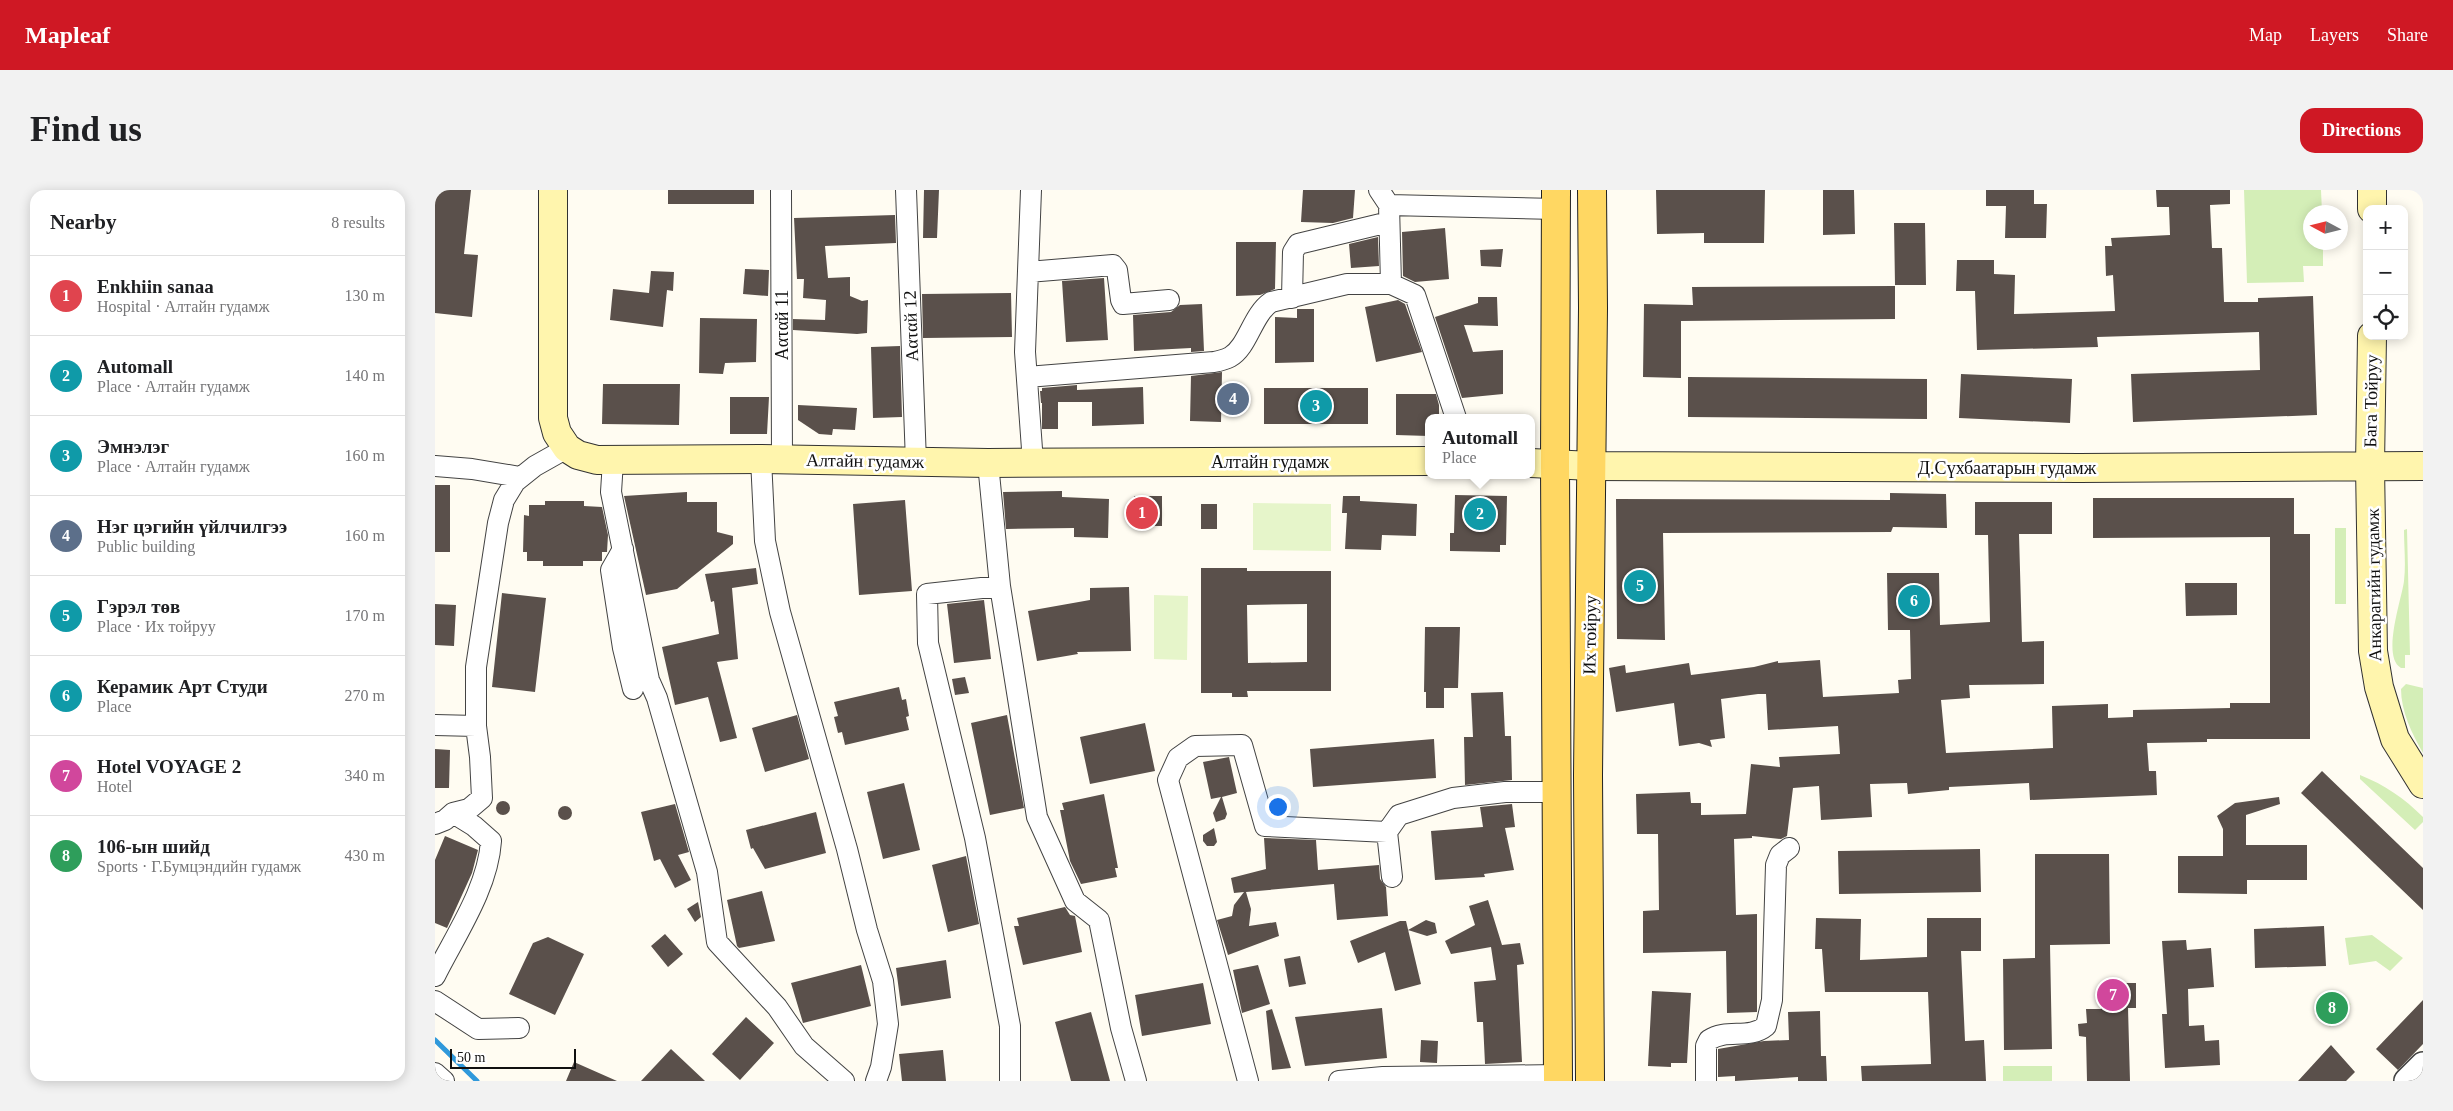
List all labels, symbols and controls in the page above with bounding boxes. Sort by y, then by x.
text: Mapleaf [25,22,110,48]
text: Map [2249,25,2282,45]
text: Layers [2310,25,2359,45]
text: Share [2387,25,2428,45]
button: Directions [2300,108,2423,153]
text: Find us [30,110,142,149]
north arrow [2303,205,2348,250]
map controls [2363,205,2408,340]
button: + [2363,205,2408,250]
text: Nearby [50,210,117,234]
text: 8 results [331,214,385,231]
button: − [2363,250,2408,295]
text: Enkhiin sanaa [97,276,214,297]
text: 1 [62,287,70,304]
text: 130 m [345,287,385,304]
street label: Ααταй 11 [772,290,792,360]
street label: Ααταй 12 [900,290,922,362]
button: locate [2363,295,2408,340]
text: Hospital · Алтайн гудамж [97,298,269,315]
street label: Бага Тойруу [2360,354,2382,448]
text: Automall [97,356,173,377]
text: 2 [62,367,70,384]
text: 140 m [345,367,385,384]
text: Place · Алтайн гудамж [97,378,250,395]
pin: 4 [1217,380,1249,418]
pin: 3 [1300,387,1332,425]
popup [1425,414,1535,479]
text: Automall [1442,427,1518,448]
text: Эмнэлэг [97,436,169,457]
text: 3 [62,447,70,464]
text: 160 m [345,447,385,464]
text: Place [1442,449,1477,466]
street label: Алтайн гудамж [806,450,925,472]
street label: Алтайн гудамж [1211,452,1330,472]
text: Place · Алтайн гудамж [97,458,250,475]
street label: Д.Сүхбаатарын гудамж [1918,458,2097,478]
pin: 1 [1126,494,1158,532]
pin: 2 [1464,495,1496,533]
street label: Анкарагийн гудамж [2363,508,2385,662]
text: Нэг цэгийн үйлчилгээ [97,516,287,537]
text: 4 [62,527,70,544]
text: 160 m [345,527,385,544]
text: Public building [97,538,195,555]
pin: 5 [1624,567,1656,605]
pin: 6 [1898,582,1930,620]
street label: Их тойруу [1579,595,1601,675]
text: Гэрэл төв [97,596,180,617]
text: 5 [62,607,70,624]
text: 170 m [345,607,385,624]
text: Place · Их тойруу [97,618,216,635]
text: Керамик Арт Студи [97,676,268,697]
text: 6 [62,687,70,704]
text: 270 m [345,687,385,704]
text: Place [97,698,132,715]
text: Hotel VOYAGE 2 [97,756,241,777]
text: 7 [62,767,70,784]
text: 340 m [345,767,385,784]
text: Hotel [97,778,133,795]
your location [1265,794,1291,820]
text: 106-ын шийд [97,836,210,857]
text: 8 [62,847,70,864]
text: 430 m [345,847,385,864]
text: Sports · Г.Бумцэндийн гудамж [97,858,301,875]
pin: 7 [2097,976,2129,1014]
pin: 8 [2316,989,2348,1027]
scale bar [450,1046,576,1069]
text: 50 m [457,1050,485,1065]

